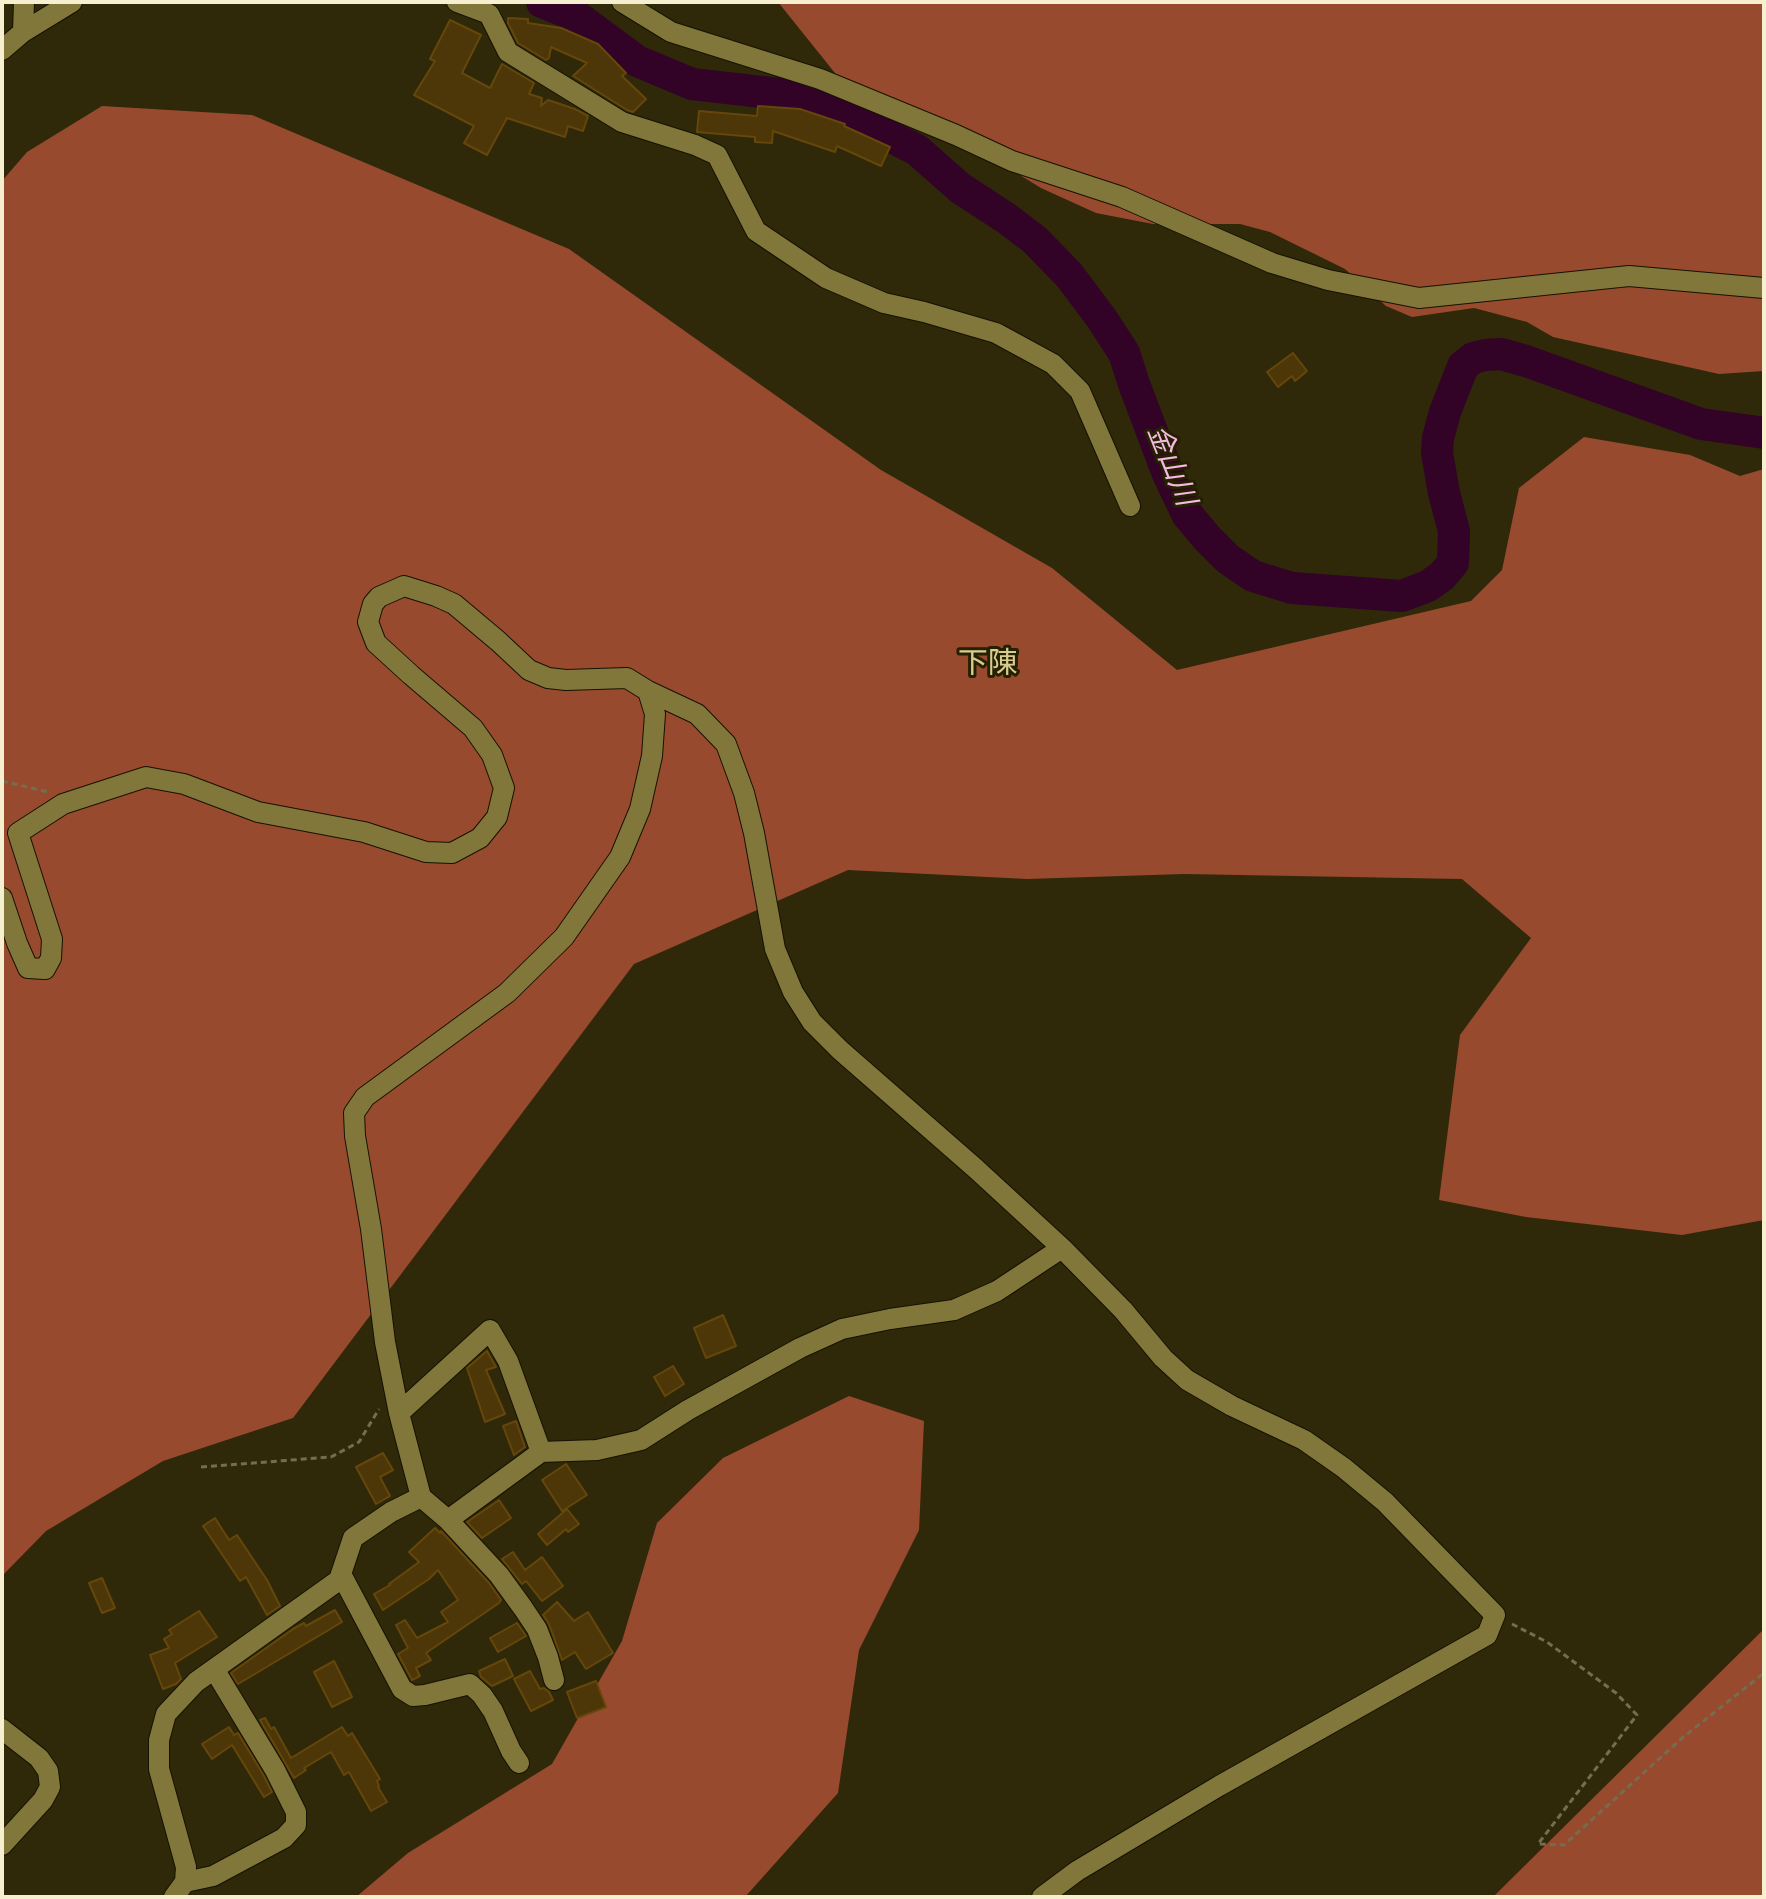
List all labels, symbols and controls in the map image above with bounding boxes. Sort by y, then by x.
water label: 金山川 [1139,421,1201,511]
district label: 下陳 [958,647,1018,683]

